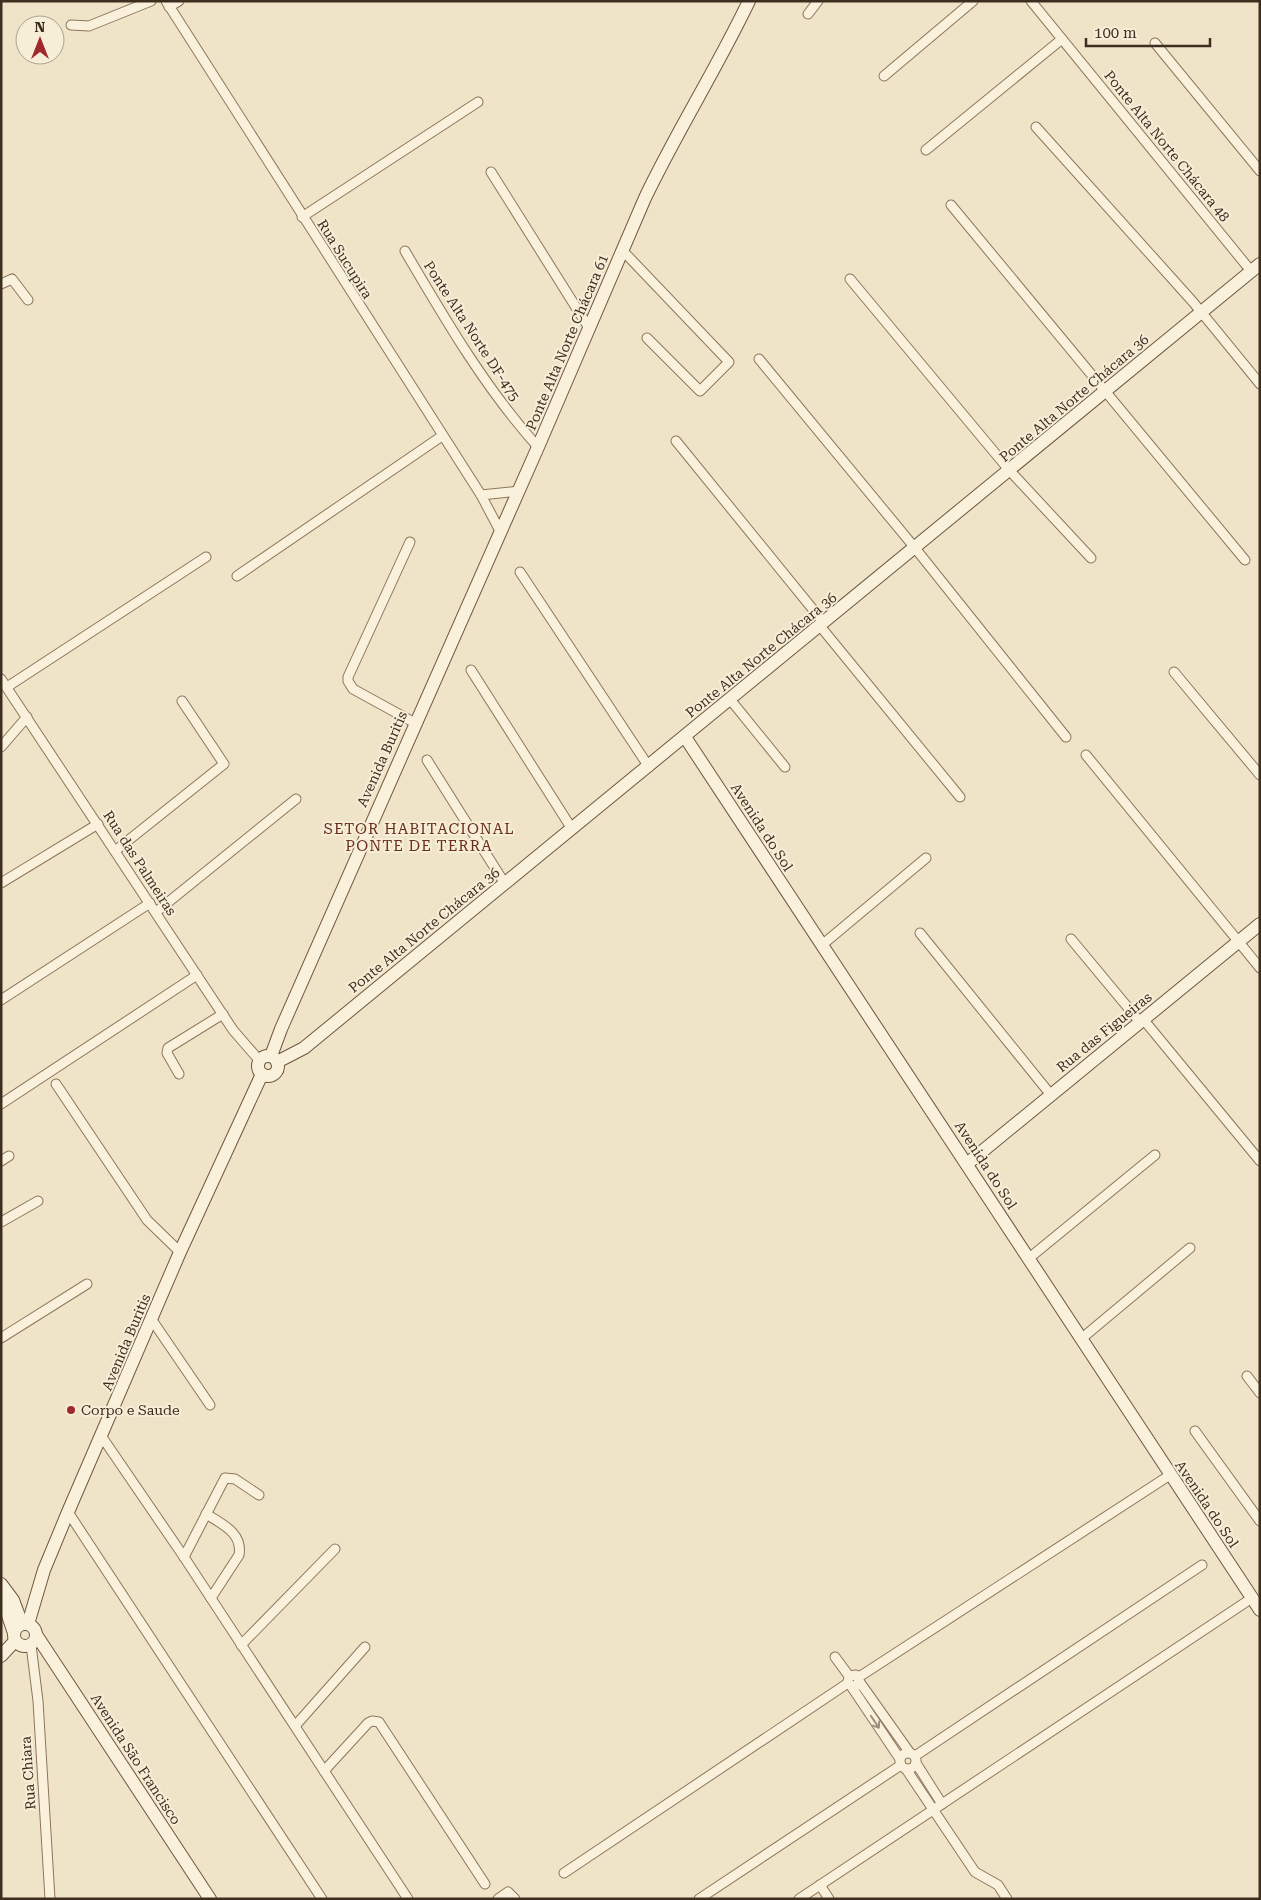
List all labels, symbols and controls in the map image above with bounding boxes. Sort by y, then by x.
north arrow [15,15,65,65]
scale bar [1086,15,1210,47]
text: N [35,19,46,35]
text: 100 m [1094,24,1137,42]
street label: Ponte Alta Norte Chácara 48 [1101,67,1233,225]
street label: Rua Sucupira [314,217,376,302]
street label: Ponte Alta Norte Chácara 61 [523,252,611,432]
street label: Ponte Alta Norte DF-475 [421,258,523,404]
street label: Ponte Alta Norte Chácara 36 [996,331,1152,465]
street label: Ponte Alta Norte Chácara 36 [682,589,840,721]
street label: Avenida Buritis [354,708,410,809]
street label: Avenida do Sol [728,780,797,874]
street label: Rua das Palmeiras [100,808,180,919]
district label: SETOR HABITACIONAL PONTE DE TERRA [324,820,514,855]
street label: Ponte Alta Norte Chácara 36 [345,864,503,996]
street label: Rua das Figueiras [1053,989,1155,1075]
street label: Avenida do Sol [952,1118,1021,1212]
street label: Avenida Buritis [98,1291,154,1393]
place label: Corpo e Saude [81,1402,180,1418]
marker: Corpo e Saude [65,1404,77,1416]
street label: Avenida do Sol [1172,1457,1242,1551]
street label: Avenida São Francisco [88,1691,184,1827]
one-way arrow [870,1715,880,1729]
street label: Rua Chiara [17,1735,39,1810]

